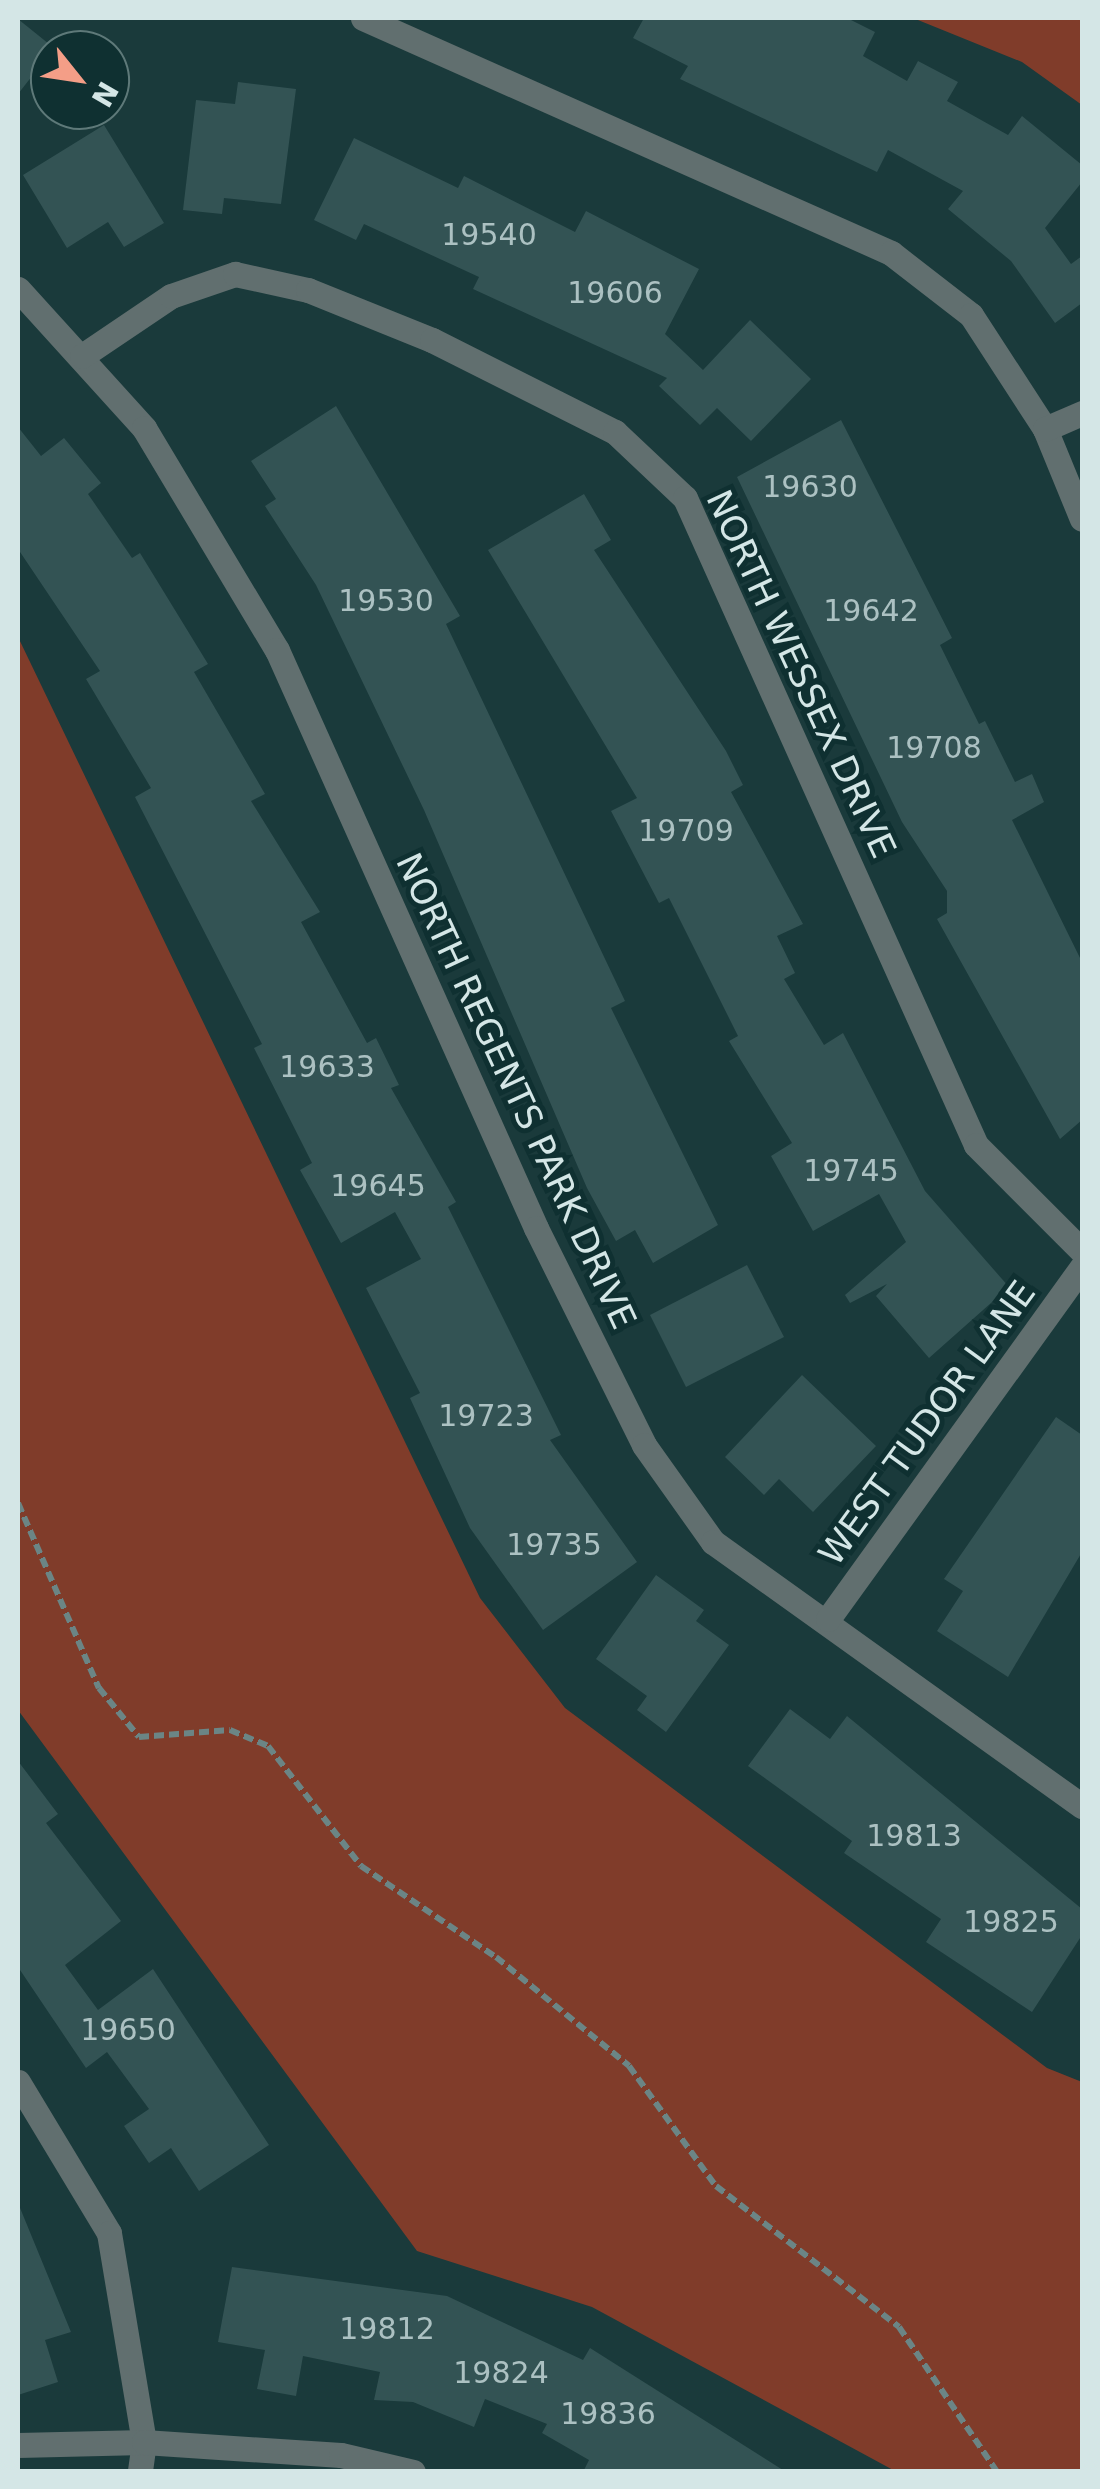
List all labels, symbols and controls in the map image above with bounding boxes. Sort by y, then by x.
north arrow [30,30,130,130]
text: N [85,76,125,113]
house number: 19540 [441,217,537,253]
house number: 19606 [567,275,663,311]
house number: 19630 [762,469,858,505]
street label: NORTH WESSEX DRIVE [697,484,905,864]
house number: 19530 [338,583,434,619]
house number: 19642 [823,593,919,629]
house number: 19708 [886,730,982,766]
house number: 19709 [638,813,734,849]
street label: NORTH REGENTS PARK DRIVE [387,847,645,1335]
house number: 19633 [279,1049,375,1085]
house number: 19745 [803,1153,899,1189]
house number: 19645 [330,1168,426,1204]
street label: WEST TUDOR LANE [810,1273,1044,1573]
house number: 19723 [438,1398,534,1434]
house number: 19735 [506,1527,602,1563]
house number: 19813 [866,1818,962,1854]
house number: 19825 [963,1904,1059,1940]
house number: 19650 [80,2012,176,2048]
house number: 19812 [339,2311,435,2347]
house number: 19824 [453,2355,549,2391]
house number: 19836 [560,2396,656,2432]

